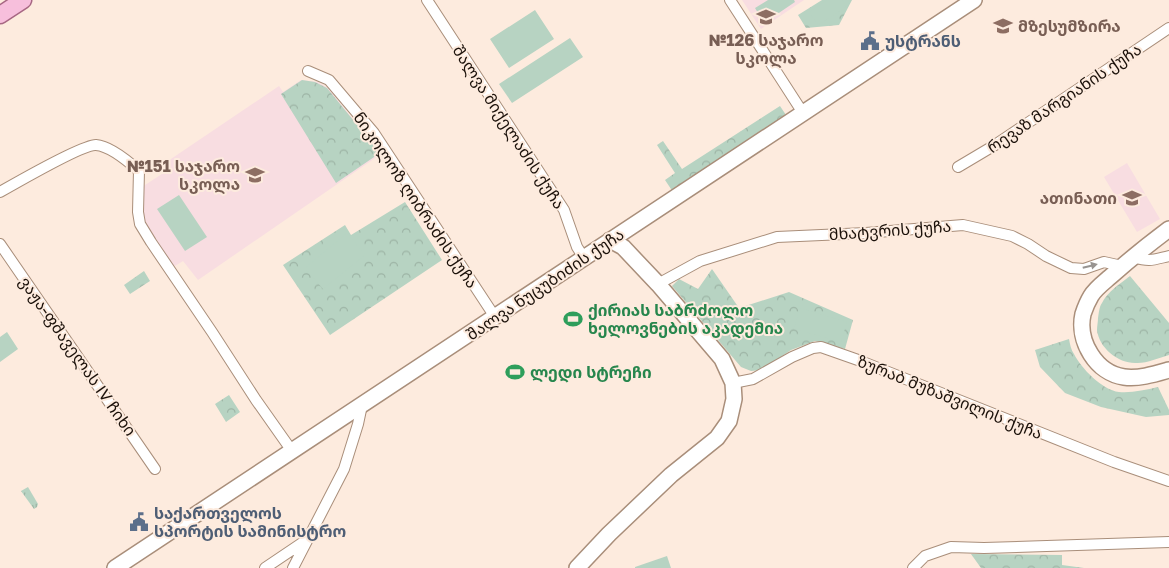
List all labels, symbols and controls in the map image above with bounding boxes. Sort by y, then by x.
school or university icon: №126 საჯარო სკოლა [755,6,777,28]
school or university icon: მზესუმზირა [992,15,1014,37]
place label: მზესუმზირა [1018,16,1121,36]
place label: №126 საჯარო სკოლა [708,30,824,69]
public building icon: უსტრანს [859,30,881,52]
place label: უსტრანს [885,31,961,51]
street label: რევაზ მარგიანის ქუჩა [983,39,1145,157]
street label: შალვა მიქელაძის ქუჩა [448,41,569,213]
street label: ნიკოლოზ ღიბრაძის ქუჩა [349,108,482,292]
place label: №151 საჯარო სკოლა [127,156,240,195]
school or university icon: №151 საჯარო სკოლა [244,164,266,186]
school or university icon: ათინათი [1121,187,1143,209]
place label: ათინათი [1040,188,1117,208]
street label: მხატვრის ქუჩა [828,216,952,244]
street label: შალვა ნუცუბიძის ქუჩა [462,224,628,345]
one-way arrow [1082,262,1097,270]
street label: ვაჟა-ფშაველას IV ჩიხი [14,272,141,440]
place label: ქირიას საბრძოლო ხელოვნების აკადემია [588,300,783,339]
sports icon: ქირიას საბრძოლო ხელოვნების აკადემია [562,308,584,330]
street label: ზურაბ მუზაშვილის ქუჩა [854,351,1046,444]
sports icon: ლედი სტრეჩი [504,361,526,383]
place label: ლედი სტრეჩი [530,362,652,383]
place label: საქართველოს სპორტის სამინისტრო [154,503,346,541]
public building icon: საქართველოს სპორტის სამინისტრო [128,511,150,533]

